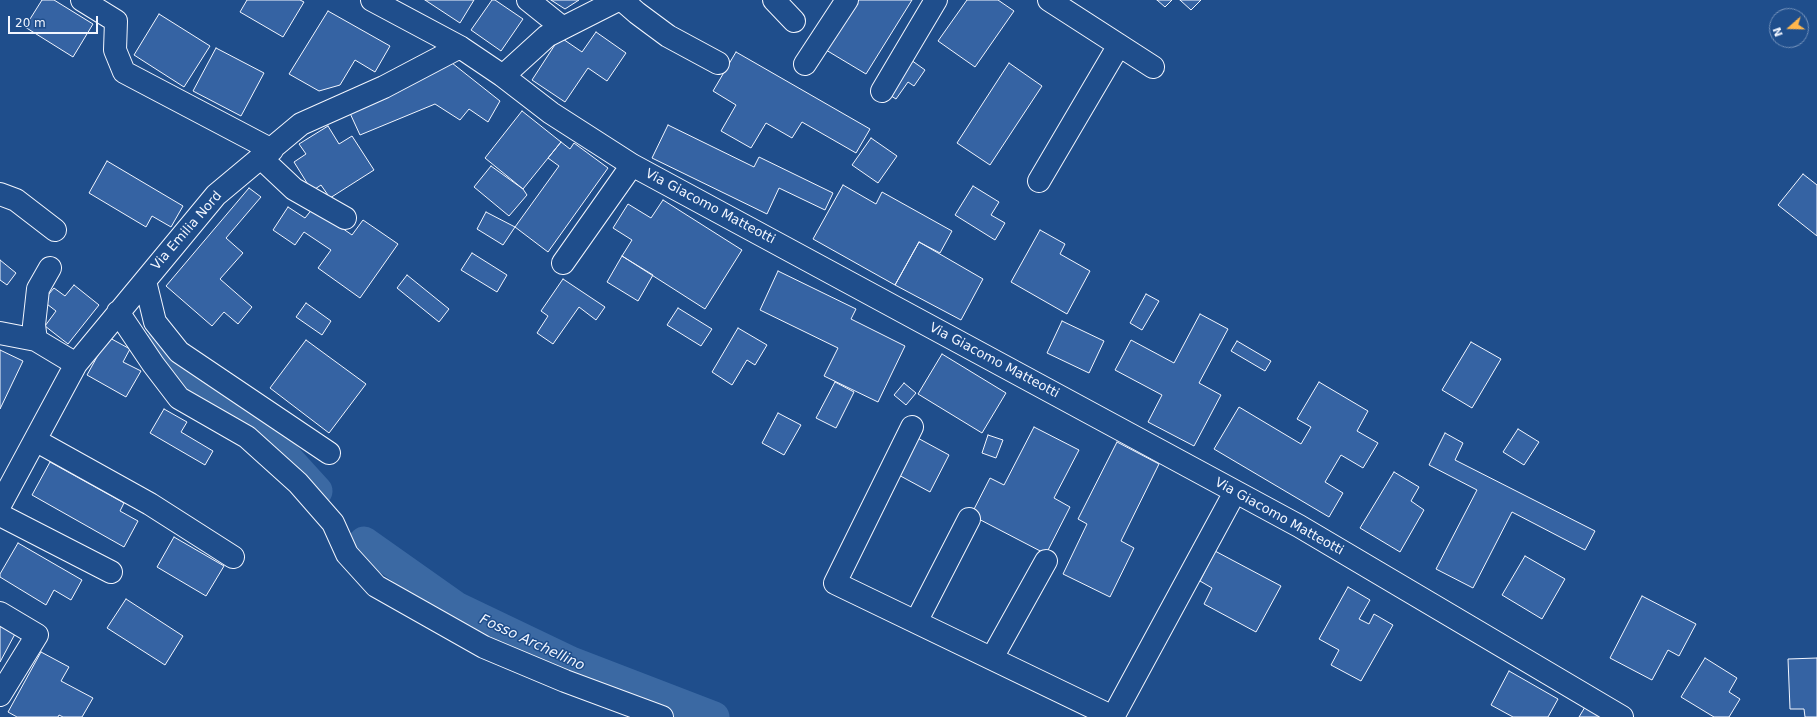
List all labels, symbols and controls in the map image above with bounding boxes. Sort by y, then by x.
scale bar [10,8,100,34]
north arrow [1769,8,1809,48]
text: 20 m [15,16,46,30]
text: N [1771,25,1786,38]
street label: Via Giacomo Matteotti [642,166,778,248]
street label: Via Emilia Nord [149,188,225,274]
street label: Via Giacomo Matteotti [926,320,1062,402]
street label: Via Giacomo Matteotti [1212,475,1346,559]
water label: Fosso Archellino [477,611,587,675]

